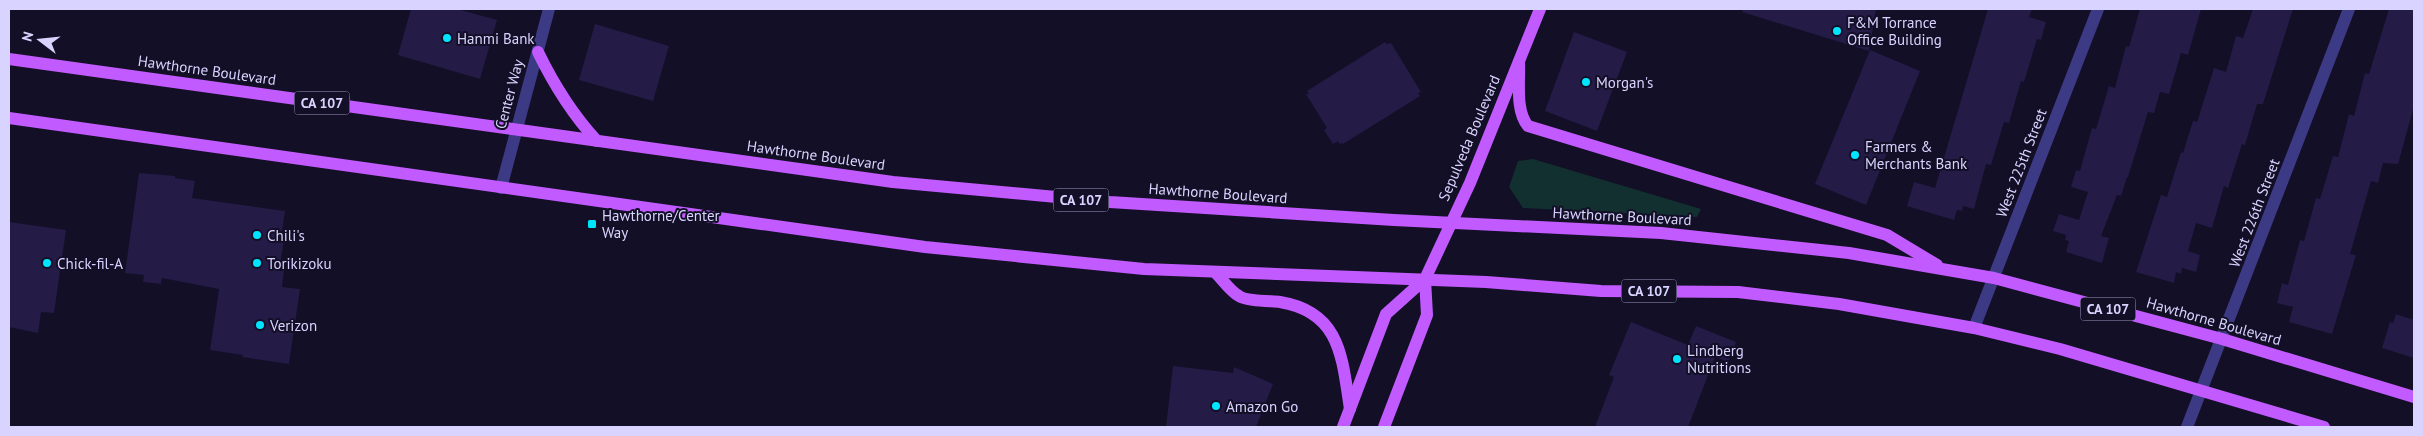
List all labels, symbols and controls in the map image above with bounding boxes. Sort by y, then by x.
place label: F&M Torrance Office Building [1847,13,1942,49]
north arrow [15,15,65,65]
marker: F&M Torrance Office Building [1831,25,1843,37]
place label: Hanmi Bank [457,29,535,48]
text: N [18,30,37,43]
marker: Hanmi Bank [441,32,453,44]
street label: Hawthorne Boulevard [137,51,277,89]
street label: Center Way [491,57,527,131]
street label: Sepulveda Boulevard [1434,72,1504,204]
place label: Morgan's [1596,73,1653,92]
marker: Morgan's [1580,76,1592,88]
road number: CA 107 [294,92,350,115]
street label: West 225th Street [1992,106,2050,220]
street label: Hawthorne Boulevard [746,136,886,174]
place label: Farmers & Merchants Bank [1865,137,1968,173]
marker: Farmers & Merchants Bank [1849,149,1861,161]
street label: West 226th Street [2225,156,2283,270]
street label: Hawthorne Boulevard [1148,179,1288,207]
road number: CA 107 [1054,188,1108,212]
street label: Hawthorne Boulevard [1552,203,1692,229]
place label: Hawthorne/Center Way [602,206,720,242]
marker: Hawthorne/Center Way [586,218,598,230]
place label: Chili's [267,226,305,245]
marker: Chili's [251,229,263,241]
place label: Chick-fil-A [57,254,123,273]
place label: Torikizoku [267,254,332,273]
marker: Chick-fil-A [41,257,53,269]
marker: Torikizoku [251,257,263,269]
road number: CA 107 [1622,280,1676,302]
street label: Hawthorne Boulevard [2144,293,2284,349]
road number: CA 107 [2080,298,2136,320]
place label: Verizon [269,316,317,335]
marker: Verizon [254,319,266,331]
place label: Lindberg Nutritions [1687,341,1751,377]
marker: Lindberg Nutritions [1671,353,1683,365]
place label: Amazon Go [1226,397,1298,416]
marker: Amazon Go [1210,400,1222,412]

